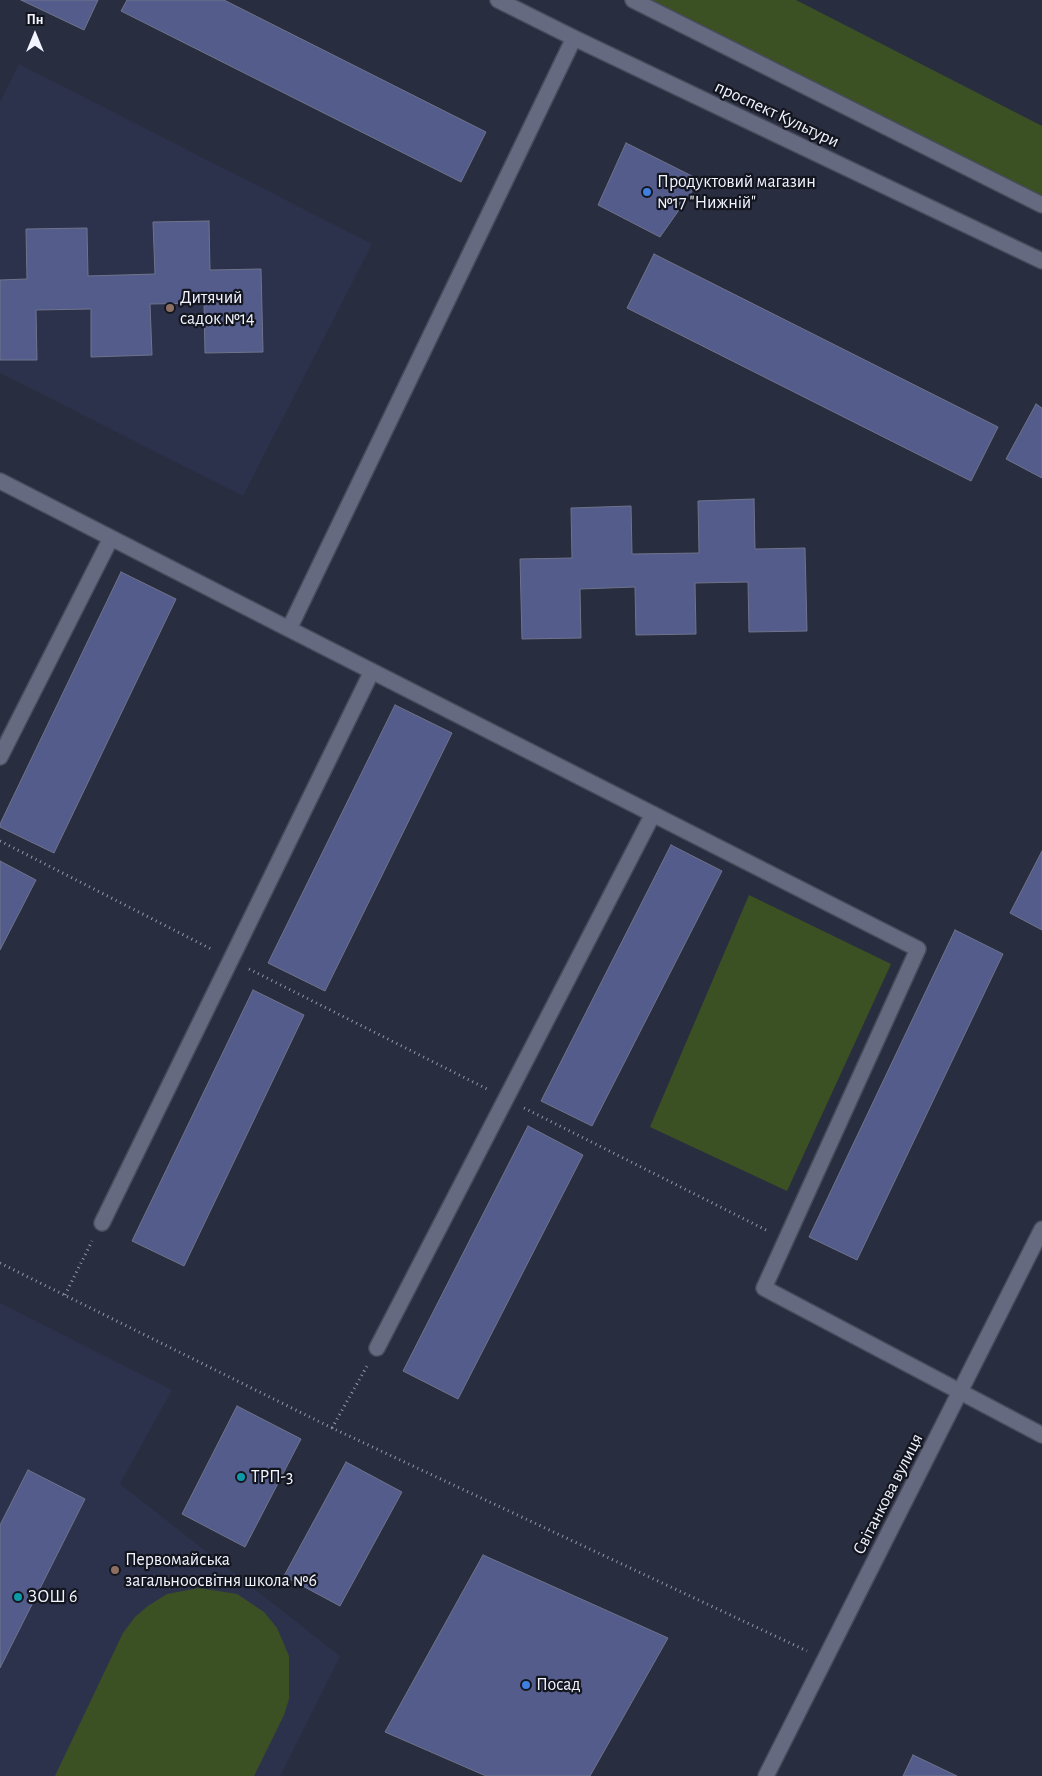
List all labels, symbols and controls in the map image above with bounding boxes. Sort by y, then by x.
north arrow [10,10,60,60]
text: Пн [26,13,44,27]
street label: проспект Культури [711,76,843,152]
place label: Продуктовий магазин №17 "Нижній" [657,171,816,213]
marker: Продуктовий магазин №17 "Нижній" [641,186,653,198]
place label: Дитячий садок №14 [180,287,255,330]
marker: Дитячий садок №14 [164,302,176,314]
street label: Світанкова вулиця [848,1430,928,1558]
place label: ТРП-3 [251,1466,293,1488]
marker: ТРП-3 [235,1471,247,1483]
place label: Первомайська загальноосвітня школа №6 [125,1549,317,1592]
marker: Первомайська загальноосвітня школа №6 [109,1564,121,1576]
place label: ЗОШ 6 [28,1586,78,1608]
marker: ЗОШ 6 [12,1591,24,1603]
place label: Посад [536,1674,581,1696]
marker: Посад [520,1679,532,1691]

